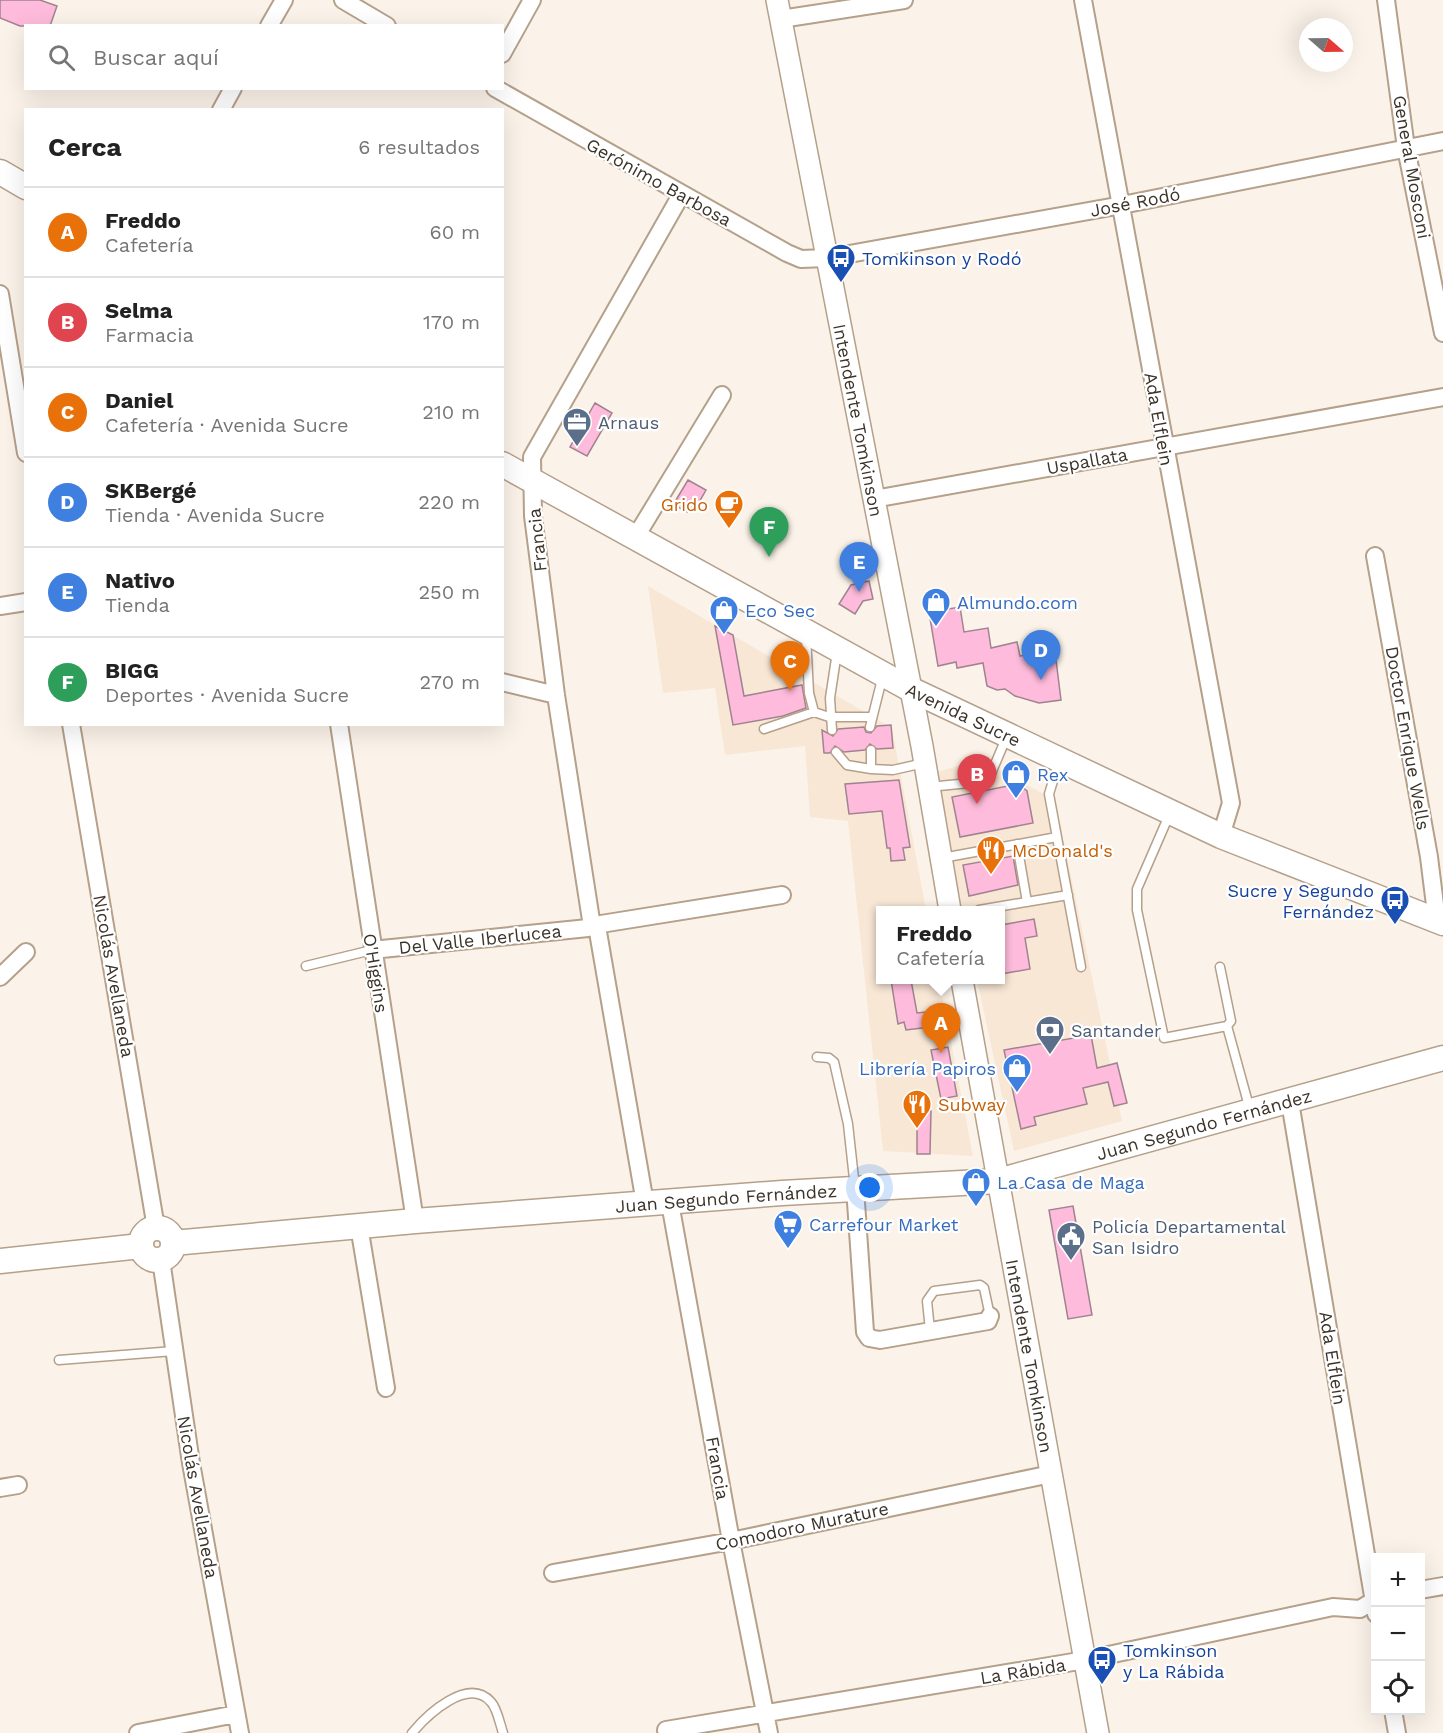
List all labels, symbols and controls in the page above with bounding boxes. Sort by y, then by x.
north arrow [1299,18,1353,72]
search box [24,24,504,90]
icon: search [45,41,78,74]
text: Buscar aquí [93,45,219,70]
street label: General Mosconi [1389,93,1435,241]
text: Cerca [48,132,122,162]
street label: Gerónimo Barbosa [583,133,735,231]
text: 6 resultados [358,135,480,159]
street label: José Rodó [1088,183,1182,221]
text: Freddo [105,208,181,233]
text: A [61,220,74,244]
text: 60 m [430,220,480,244]
text: Cafetería [105,233,193,257]
bus stop icon: Tomkinson y Rodó [825,242,857,284]
place label: Tomkinson y Rodó [862,248,1022,269]
text: Selma [105,298,173,323]
text: B [61,310,74,334]
text: 170 m [423,310,480,334]
street label: Intendente Tomkinson [830,322,888,518]
text: Farmacia [105,323,194,347]
street label: Ada Elflein [1140,370,1178,468]
text: Daniel [105,388,173,413]
text: C [61,400,74,424]
text: 210 m [422,400,480,424]
office icon: Arnaus [561,406,593,448]
place label: Arnaus [598,412,659,433]
text: Cafetería · Avenida Sucre [105,413,348,437]
street label: Uspallata [1045,444,1129,478]
text: SKBergé [105,478,197,503]
cafe icon: Grido [713,488,745,530]
text: D [60,490,75,514]
text: 220 m [418,490,480,514]
place label: Grido [661,494,708,515]
text: Tienda · Avenida Sucre [105,503,325,527]
street label: Francia [523,507,551,573]
pin: F [750,508,788,557]
pin: E [840,542,878,592]
text: Nativo [105,568,175,593]
text: E [61,580,74,604]
text: 250 m [418,580,480,604]
shop icon: Almundo.com [920,586,952,628]
place label: Almundo.com [957,592,1078,613]
text: Tienda [105,593,170,617]
shop icon: Eco Sec [708,594,740,636]
place label: Eco Sec [745,600,815,621]
pin: D [1022,630,1060,680]
pin: C [770,642,810,691]
street label: Doctor Enrique Wells [1382,645,1434,831]
text: BIGG [105,658,159,683]
text: F [61,670,74,694]
text: 270 m [420,670,480,694]
street label: Avenida Sucre [903,678,1024,750]
text: Deportes · Avenida Sucre [105,683,349,707]
pin: B [958,754,996,804]
shop icon: Rex [1000,758,1032,800]
place label: Rex [1037,764,1068,785]
restaurant icon: McDonald's [975,834,1007,876]
place label: McDonald's [1012,840,1113,861]
place label: Sucre y Segundo Fernández [1227,880,1374,922]
bus stop icon: Sucre y Segundo Fernández [1379,884,1411,926]
street label: Nicolás Avellaneda [89,893,139,1059]
popup [876,906,1005,984]
street label: Del Valle Iberlucea [398,920,562,958]
text: Freddo [896,921,972,946]
street label: O'Higgins [359,932,393,1014]
text: Cafetería [896,946,985,970]
pin: A [922,1004,960,1053]
bank icon: Santander [1034,1014,1066,1056]
place label: Santander [1071,1020,1161,1041]
shop icon: Librería Papiros [1001,1052,1033,1094]
place label: Librería Papiros [859,1058,996,1079]
street label: Juan Segundo Fernández [1094,1084,1314,1164]
restaurant icon: Subway [901,1088,933,1130]
place label: Subway [938,1094,1006,1115]
shop icon: La Casa de Maga [960,1166,992,1208]
place label: La Casa de Maga [997,1172,1145,1193]
your location [855,1173,884,1202]
street label: Juan Segundo Fernández [614,1179,838,1216]
supermarket icon: Carrefour Market [772,1208,804,1250]
place label: Carrefour Market [809,1214,959,1235]
place label: Policía Departamental San Isidro [1092,1216,1286,1258]
public building icon: Policía Departamental San Isidro [1055,1220,1087,1262]
street label: Intendente Tomkinson [1002,1258,1058,1454]
street label: Ada Elflein [1315,1310,1351,1406]
street label: Nicolás Avellaneda [173,1414,223,1580]
street label: Francia [702,1435,734,1501]
street label: Comodoro Murature [713,1497,891,1555]
map controls [1371,1553,1425,1715]
button: + [1371,1553,1425,1607]
button: − [1371,1607,1425,1661]
place label: Tomkinson y La Rábida [1123,1640,1224,1682]
bus stop icon: Tomkinson y La Rábida [1086,1644,1118,1686]
street label: La Rábida [979,1654,1067,1688]
button: locate [1371,1661,1425,1715]

